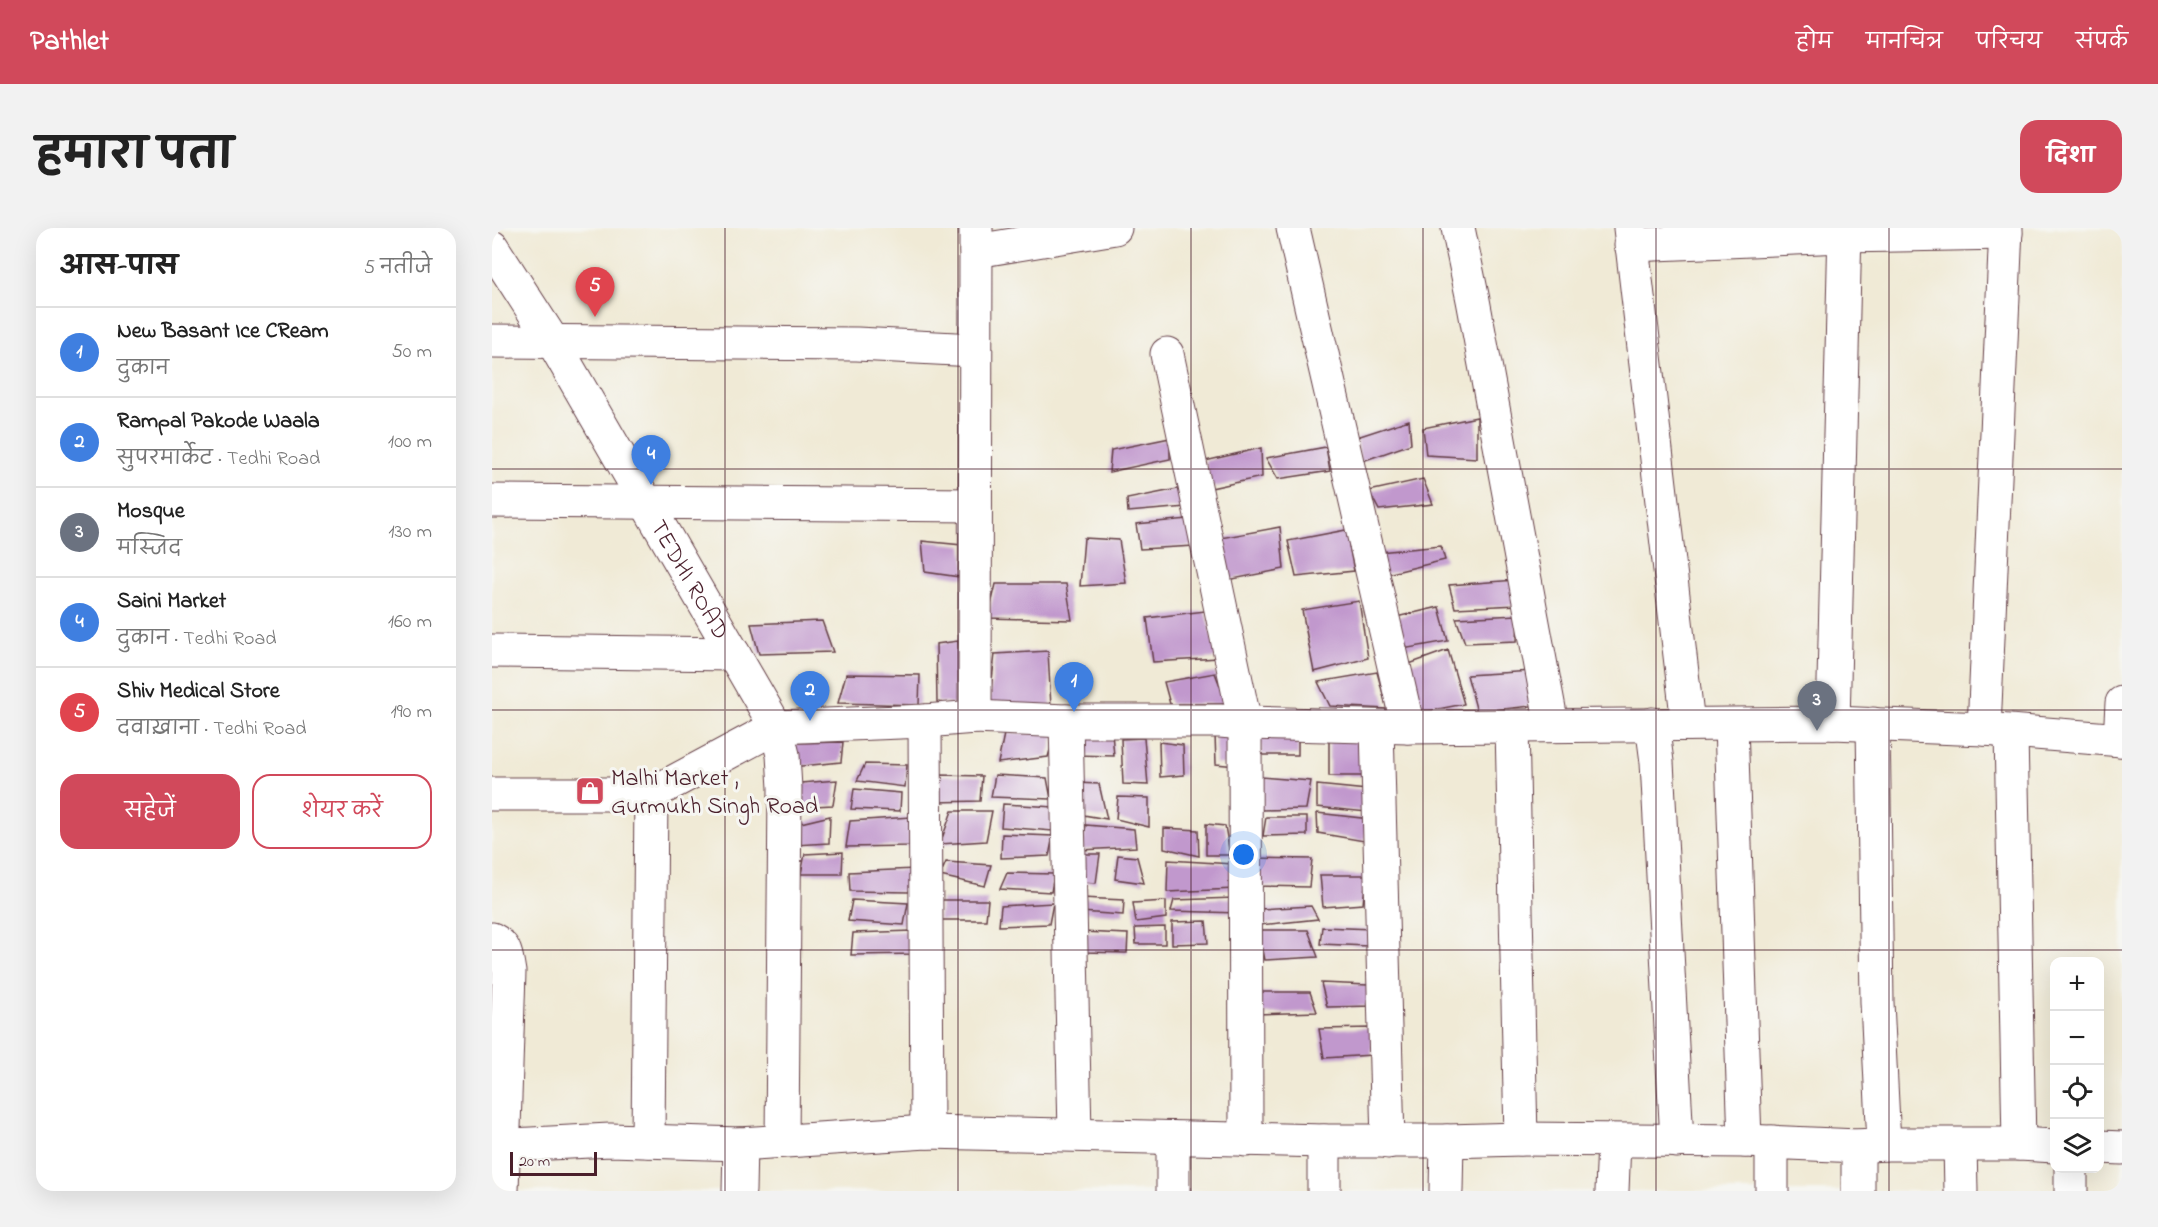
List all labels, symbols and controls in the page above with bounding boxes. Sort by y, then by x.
text: Pathlet [30,22,109,63]
text: होम [1796,28,1833,58]
text: मानचित्र [1866,28,1943,58]
text: परिचय [1976,28,2042,58]
text: संपर्क [2075,28,2128,58]
button: दिशा [2020,120,2122,193]
text: हमारा पता [36,126,233,187]
text: आस-पास [60,249,178,287]
text: 5 नतीजे [364,254,432,283]
pin: 5 [576,268,614,317]
text: New Basant Ice CReam [117,316,329,348]
text: 1 [76,338,83,367]
text: 50 m [391,338,432,367]
text: दुकान [117,355,169,384]
text: Rampal Pakode Waala [117,406,320,438]
text: 2 [75,428,84,457]
text: 100 m [388,428,432,457]
pin: 4 [632,436,670,485]
text: सुपरमार्केट · Tedhi Road [117,445,320,474]
text: Mosque [117,496,185,528]
street label: TEDHI ROAD [640,514,737,647]
text: 3 [75,518,84,547]
text: 130 m [388,518,432,547]
text: मस्जिद [117,535,182,564]
text: Saini Market [117,586,226,618]
text: 4 [75,608,84,637]
text: 160 m [388,608,432,637]
text: दुकान · Tedhi Road [117,625,277,654]
pin: 1 [1054,662,1094,712]
pin: 2 [790,672,830,721]
text: Shiv Medical Store [117,676,280,708]
pin: 3 [1798,682,1836,731]
text: 5 [74,698,85,727]
text: 190 m [390,698,432,727]
text: दवाख़ाना · Tedhi Road [117,715,306,744]
place label: Malhi Market , Gurmukh Singh Road [611,762,819,825]
button: सहेजें [60,774,240,849]
button: शेयर करें [252,774,432,849]
shop icon: Malhi Market , Gurmukh Singh Road [574,775,606,807]
your location [1229,840,1258,869]
map controls [2050,957,2104,1173]
button: + [2050,957,2104,1011]
button: − [2050,1011,2104,1065]
button: locate [2050,1065,2104,1119]
button: layers [2050,1119,2104,1173]
scale bar [510,1149,597,1176]
text: 20 m [519,1150,550,1174]

